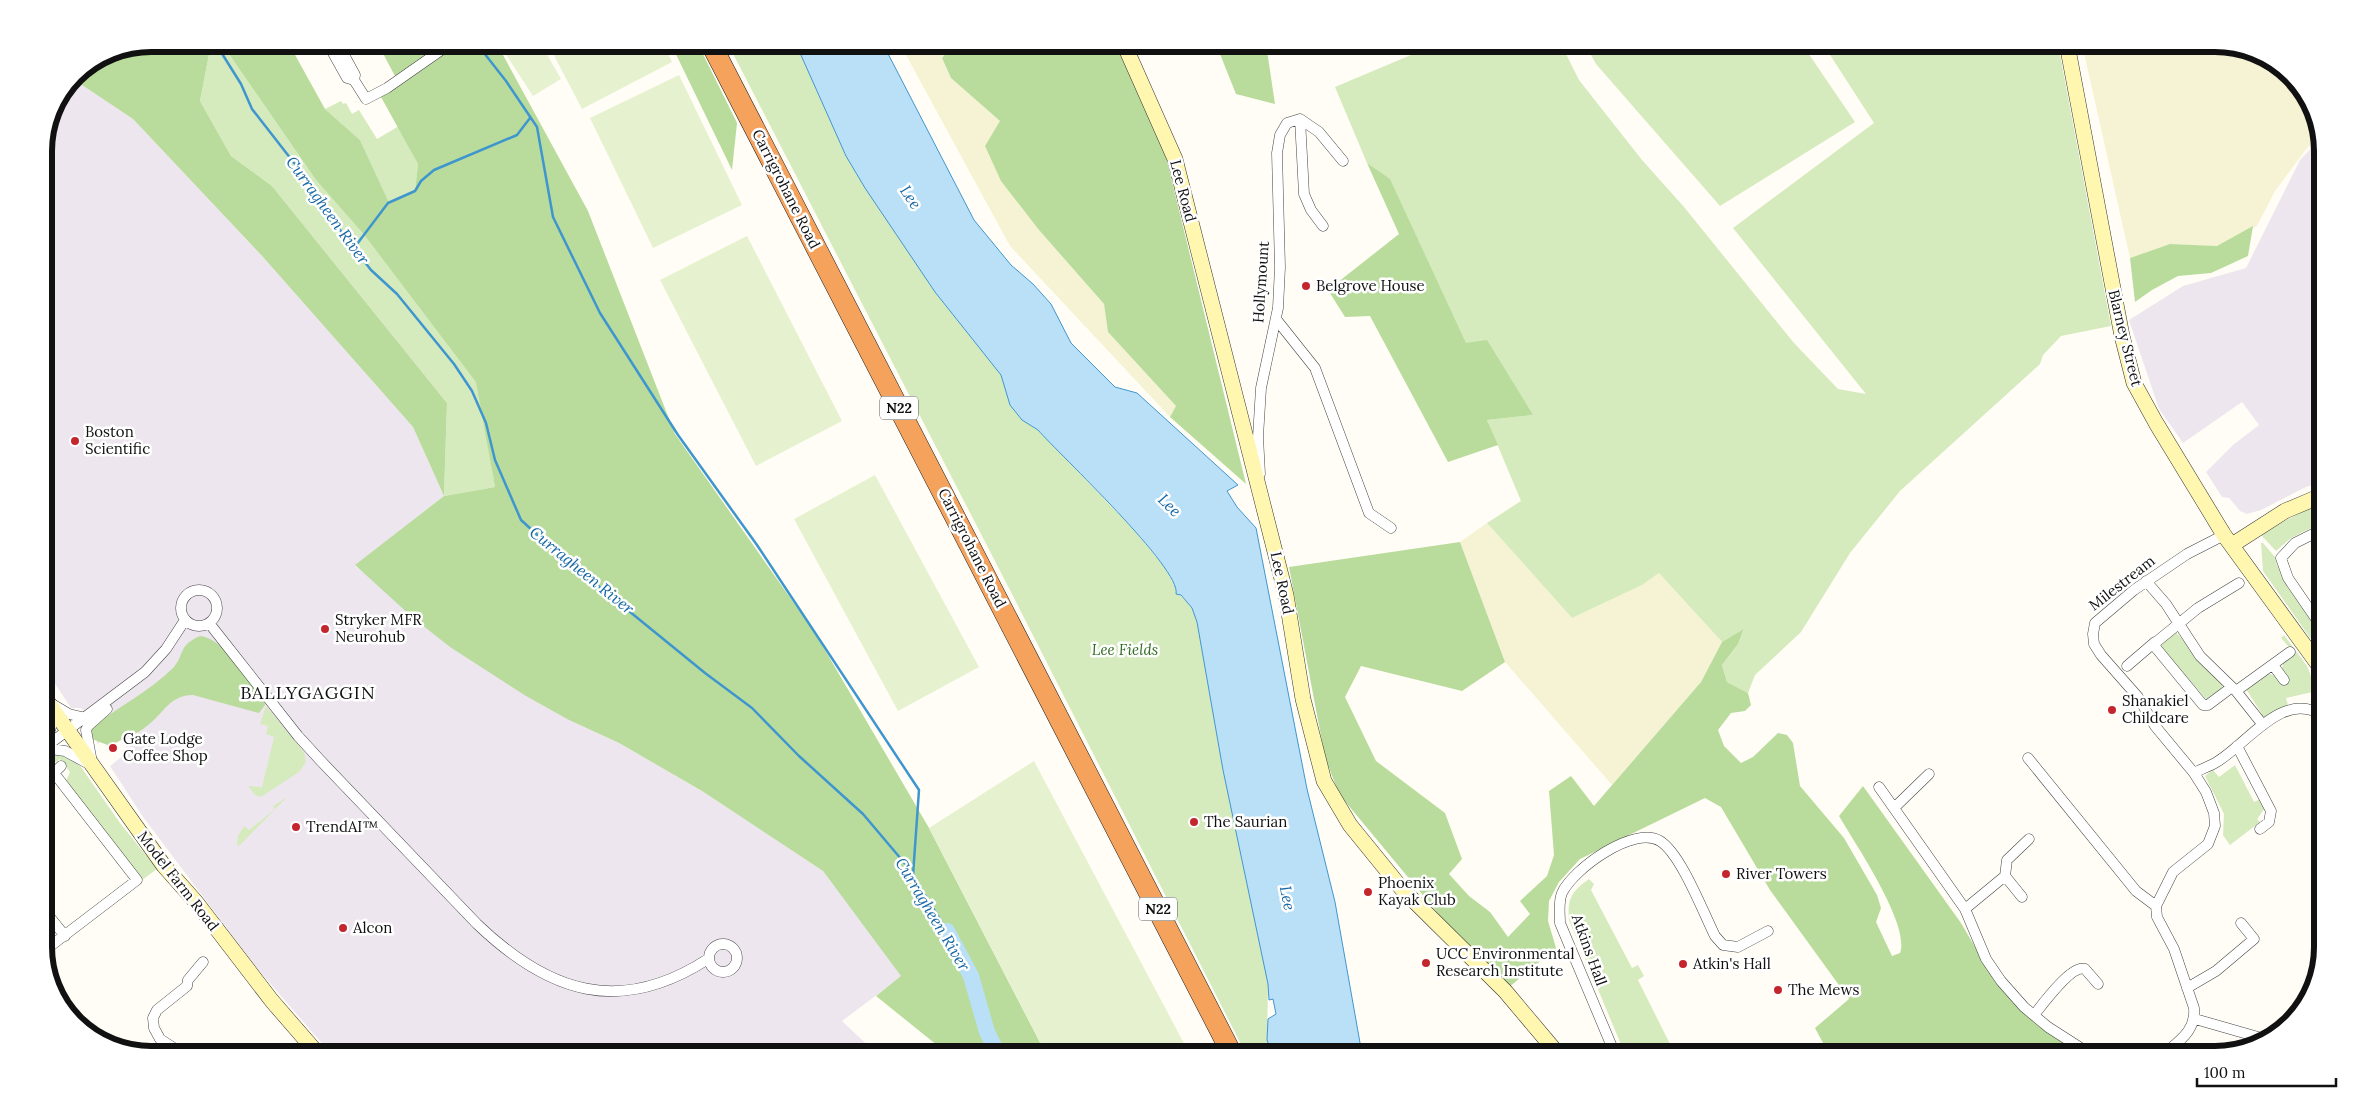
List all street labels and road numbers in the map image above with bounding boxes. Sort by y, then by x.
street label: Carrigrohane Road [748,126,825,252]
street label: Lee Road [1166,158,1201,224]
street label: Hollymount [1248,240,1273,324]
street label: Blarney Street [2104,288,2147,388]
road number: N22 [880,396,918,419]
street label: Carrigrohane Road [934,485,1011,611]
street label: Lee Road [1267,550,1298,616]
street label: Milestream [2085,551,2159,614]
street label: Model Farm Road [133,827,223,934]
road number: N22 [1139,898,1177,921]
street label: Atkins Hall [1567,910,1611,988]

